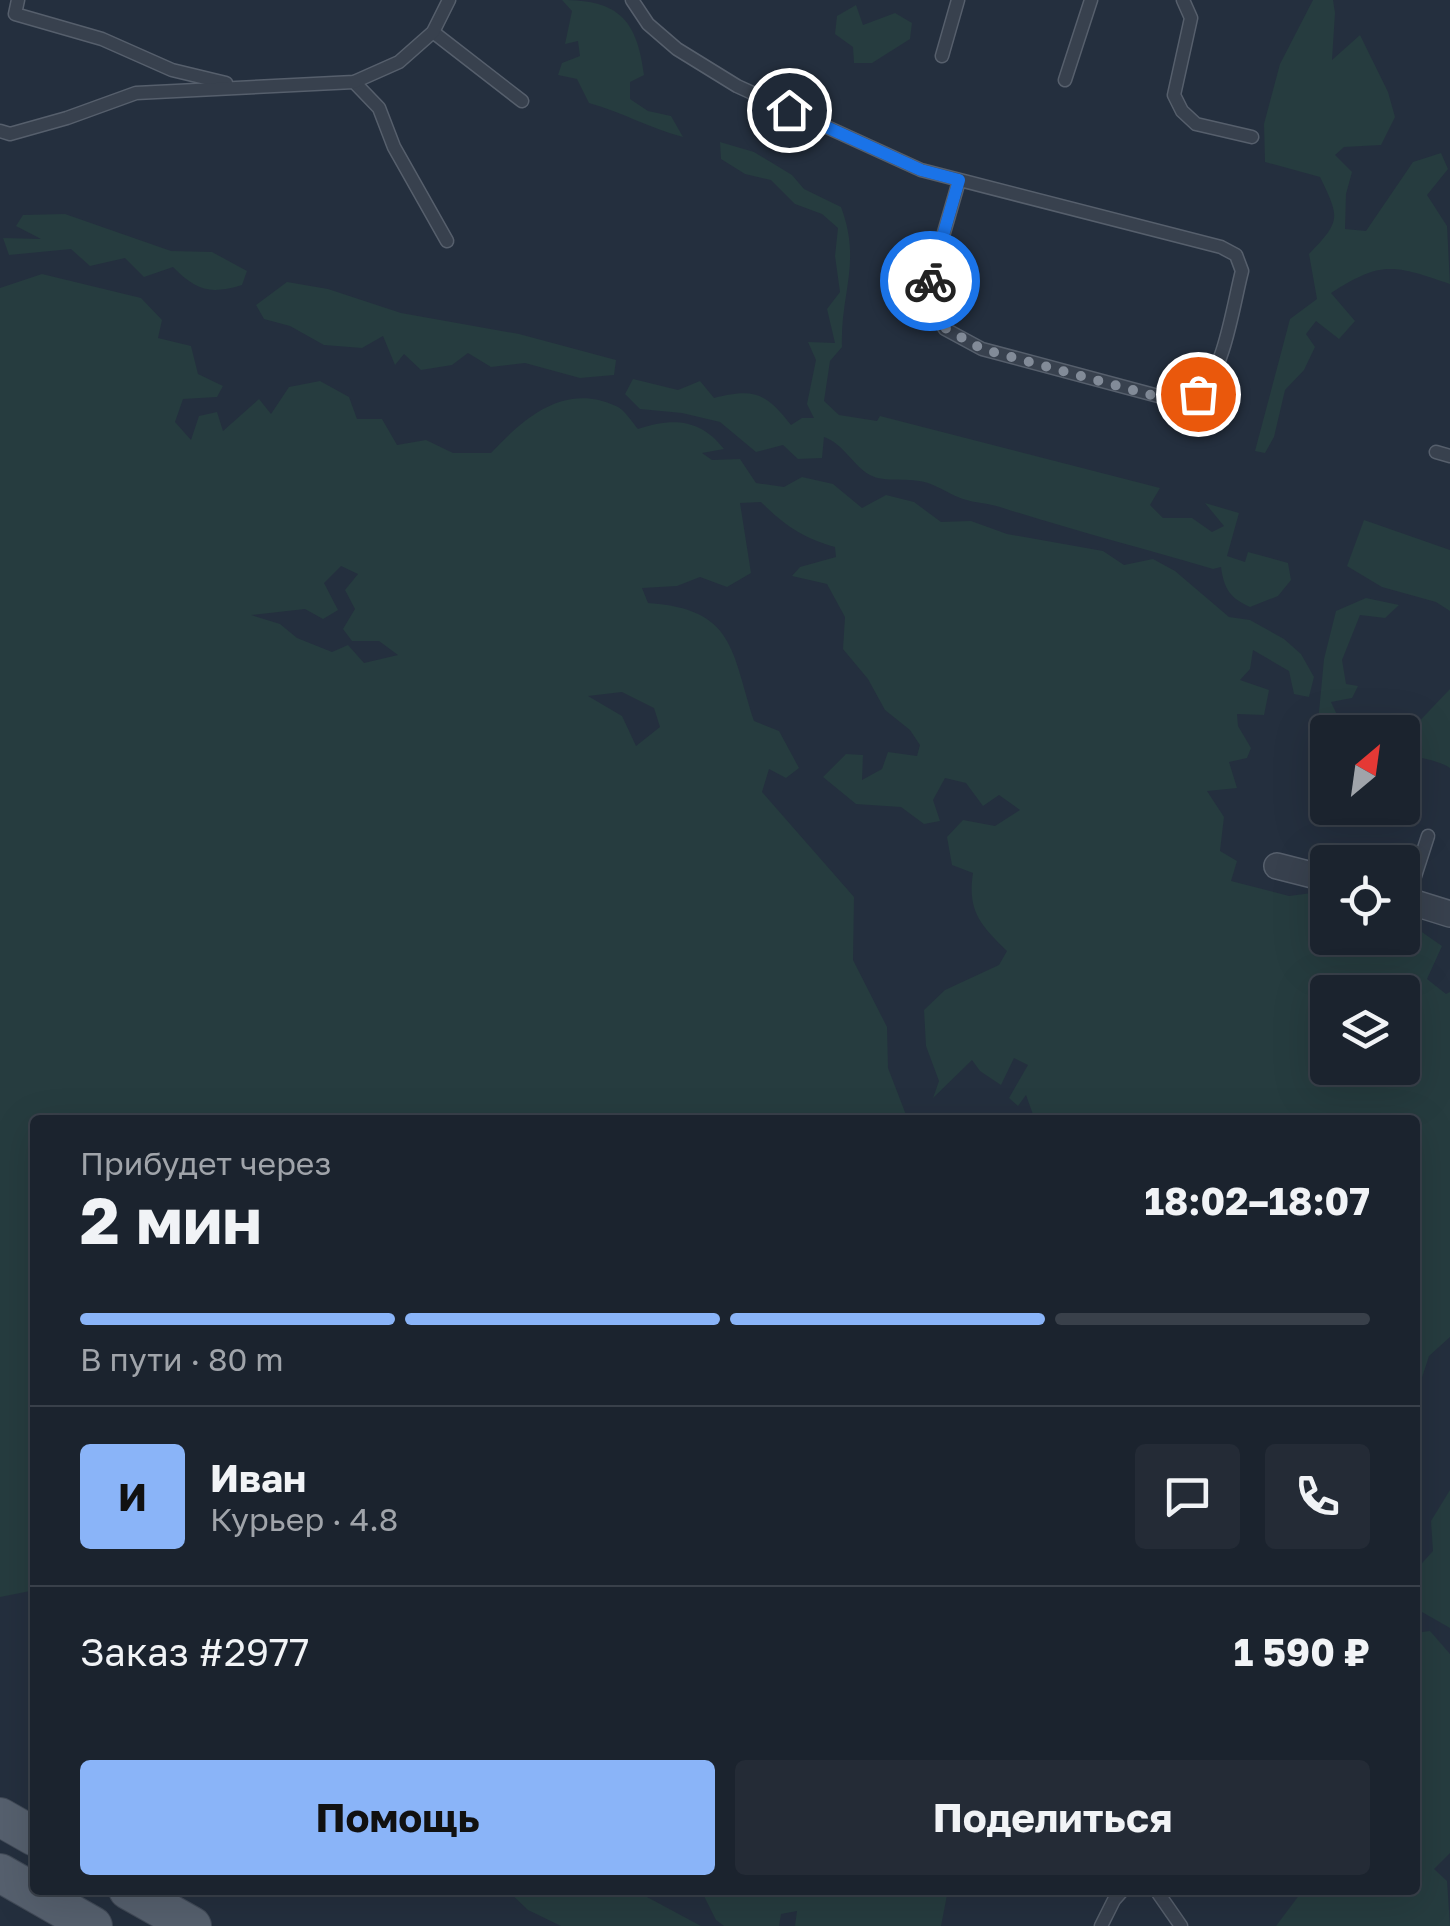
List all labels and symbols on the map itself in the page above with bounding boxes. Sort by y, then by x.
pin [747,68,832,153]
courier [880,231,980,331]
pin [1156,352,1241,437]
north arrow [1310,715,1420,825]

